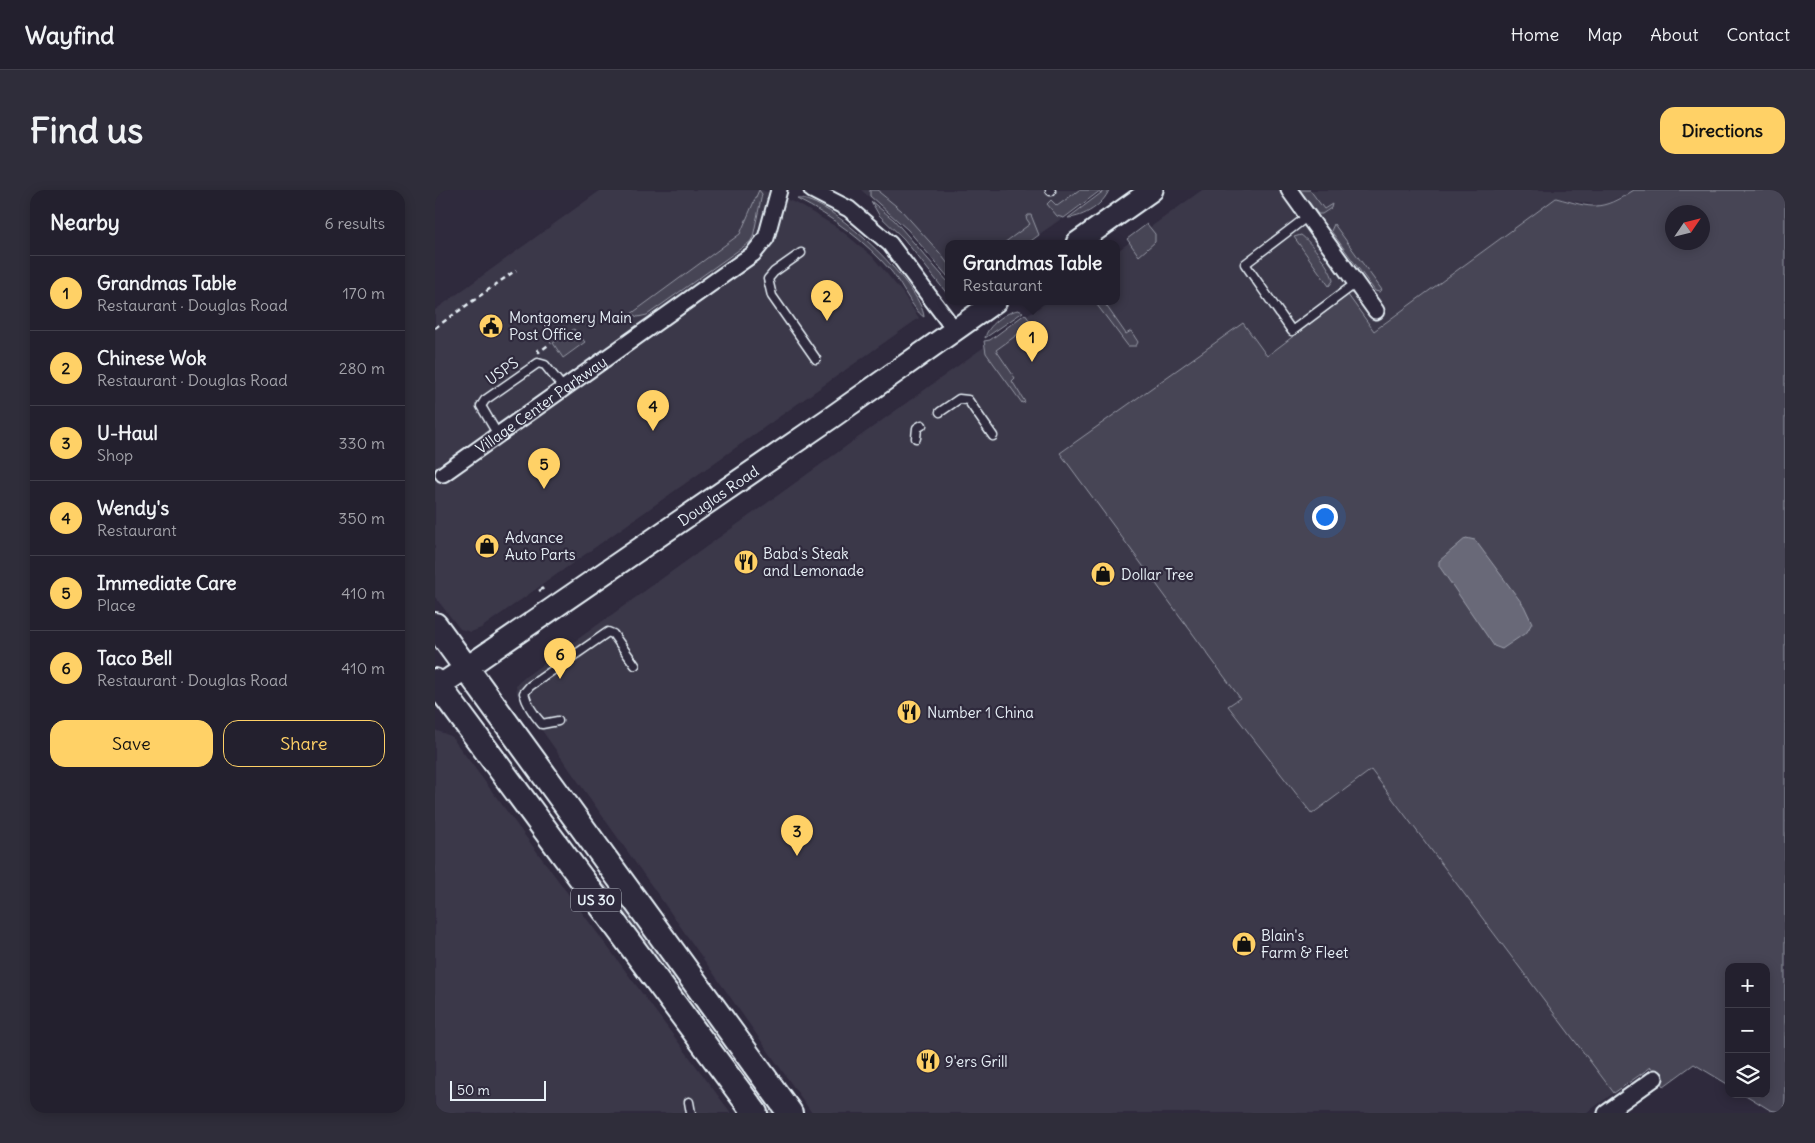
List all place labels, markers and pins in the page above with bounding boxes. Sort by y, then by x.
pin: 2 [811,280,843,321]
place label: Montgomery Main Post Office [509,308,632,344]
public building icon: Montgomery Main Post Office [478,313,504,339]
pin: 1 [1016,321,1048,362]
pin: 4 [637,390,669,431]
pin: 5 [528,448,560,489]
place label: Advance Auto Parts [505,528,576,564]
shop icon: Advance Auto Parts [474,533,500,559]
place label: Baba's Steak and Lemonade [763,544,864,580]
restaurant icon: Baba's Steak and Lemonade [733,549,759,575]
shop icon: Dollar Tree [1090,561,1116,587]
place label: Dollar Tree [1121,565,1194,584]
pin: 6 [544,638,576,679]
restaurant icon: Number 1 China [896,699,922,725]
place label: Number 1 China [927,703,1034,722]
pin: 3 [781,815,813,856]
place label: Blain's Farm & Fleet [1261,926,1348,962]
shop icon: Blain's Farm & Fleet [1231,931,1257,957]
restaurant icon: 9'ers Grill [915,1048,941,1074]
place label: 9'ers Grill [945,1052,1008,1071]

